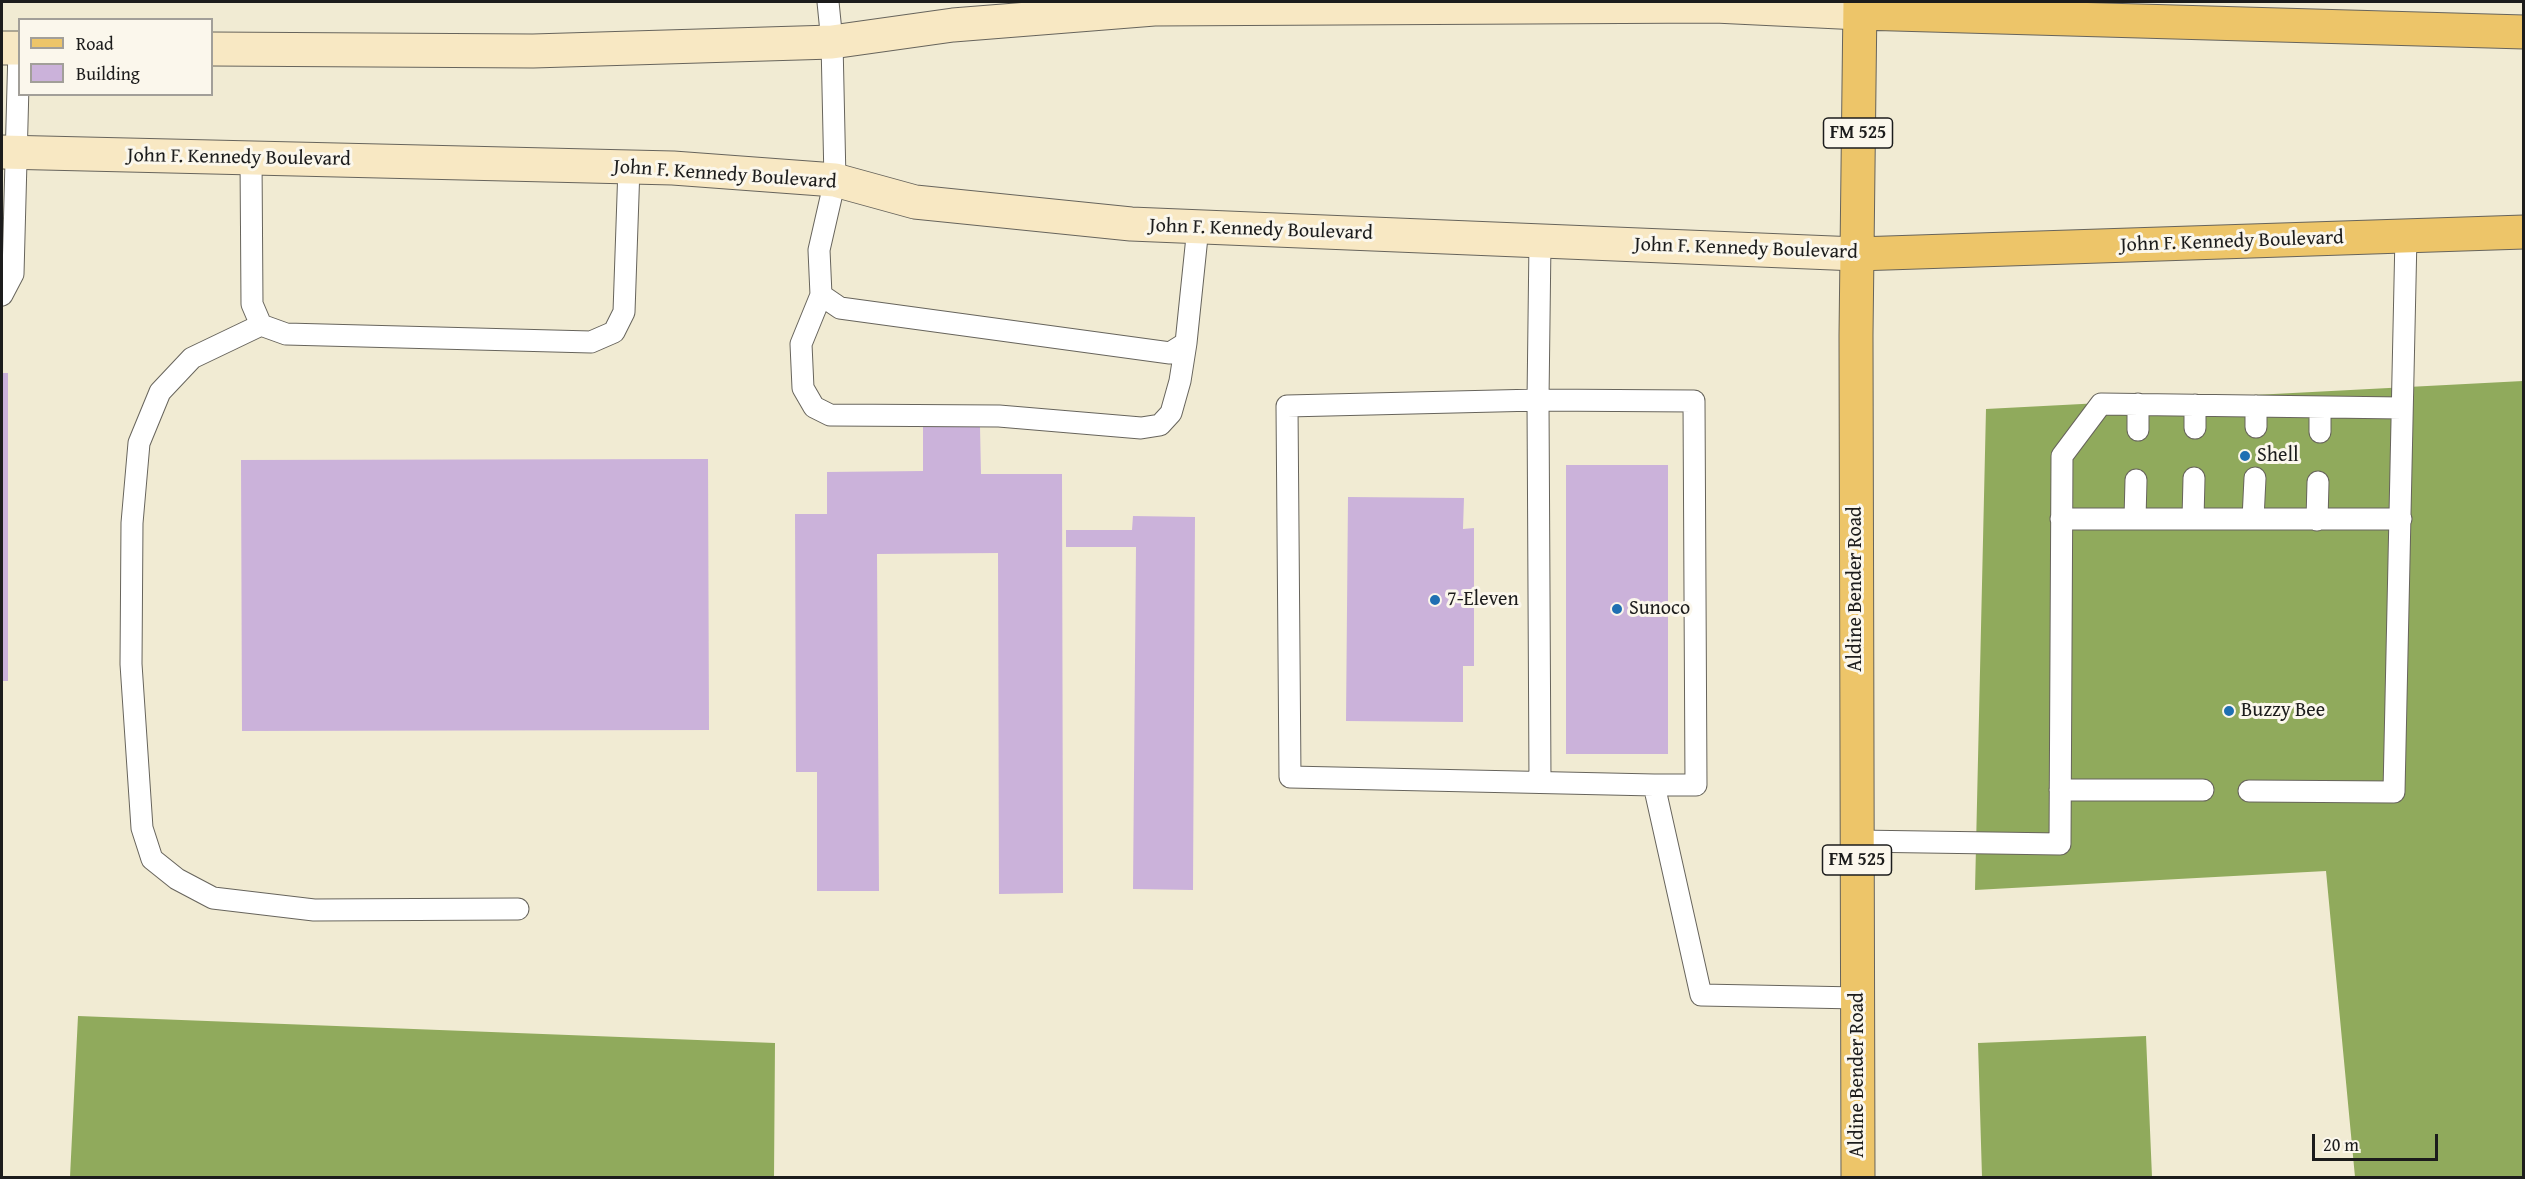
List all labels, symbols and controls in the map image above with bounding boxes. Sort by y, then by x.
legend [18,18,213,96]
text: Road [76,30,114,57]
text: Building [76,60,140,87]
road number: FM 525 [1824,118,1892,148]
street label: John F. Kennedy Boulevard [127,144,351,172]
street label: John F. Kennedy Boulevard [613,155,837,195]
street label: John F. Kennedy Boulevard [1149,214,1373,246]
street label: John F. Kennedy Boulevard [2120,226,2344,258]
street label: John F. Kennedy Boulevard [1634,233,1858,265]
place label: Shell [2257,444,2299,468]
marker: Shell [2238,449,2252,463]
street label: Aldine Bender Road [1844,506,1868,672]
place label: 7-Eleven [1447,588,1519,612]
marker: 7-Eleven [1428,593,1442,607]
place label: Sunoco [1629,597,1690,621]
marker: Sunoco [1610,602,1624,616]
place label: Buzzy Bee [2241,699,2325,723]
marker: Buzzy Bee [2222,704,2236,718]
road number: FM 525 [1822,845,1892,875]
street label: Aldine Bender Road [1846,992,1870,1158]
scale bar [2315,1122,2441,1160]
text: 20 m [2323,1131,2359,1158]

